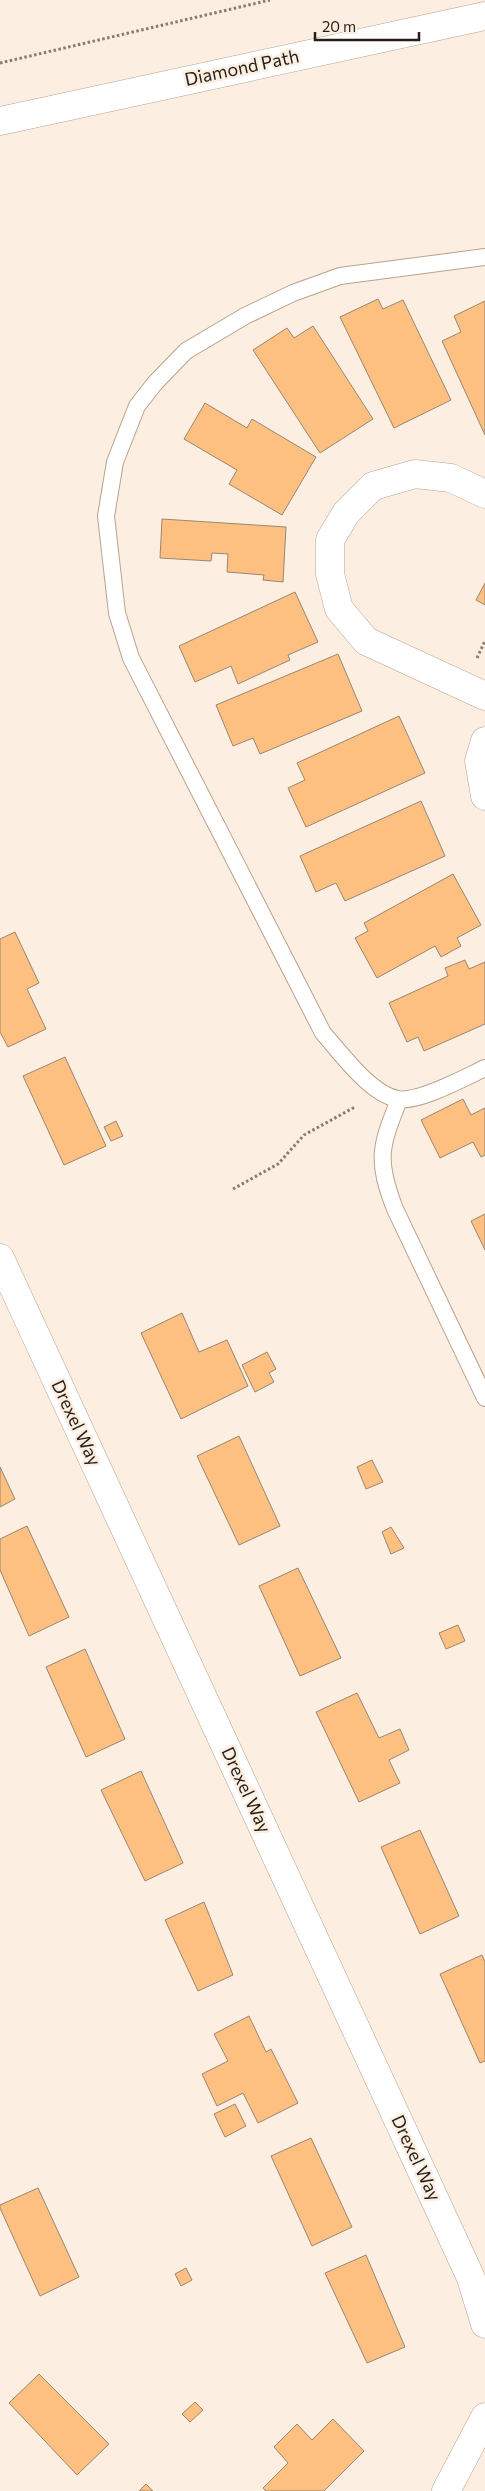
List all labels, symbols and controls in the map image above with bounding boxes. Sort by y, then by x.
scale bar [315,10,419,42]
text: 20 m [322,17,356,35]
street label: Diamond Path [183,44,301,90]
street label: Drexel Way [47,1376,106,1469]
street label: Drexel Way [217,1743,276,1836]
street label: Drexel Way [387,2111,446,2204]

